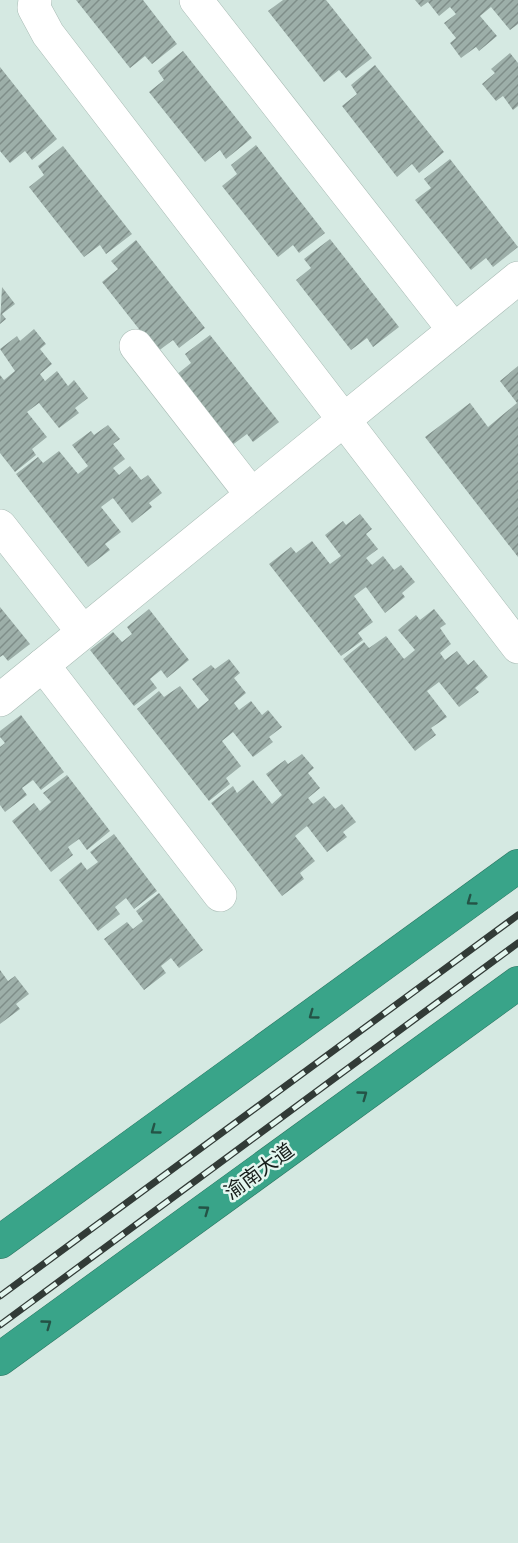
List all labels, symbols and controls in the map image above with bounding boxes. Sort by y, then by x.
one-way arrow [466,893,477,904]
one-way arrow [308,1008,319,1019]
one-way arrow [356,1091,367,1102]
one-way arrow [151,1122,162,1133]
street label: 渝南大道 [219,1137,298,1203]
one-way arrow [199,1206,210,1217]
one-way arrow [41,1320,52,1331]

